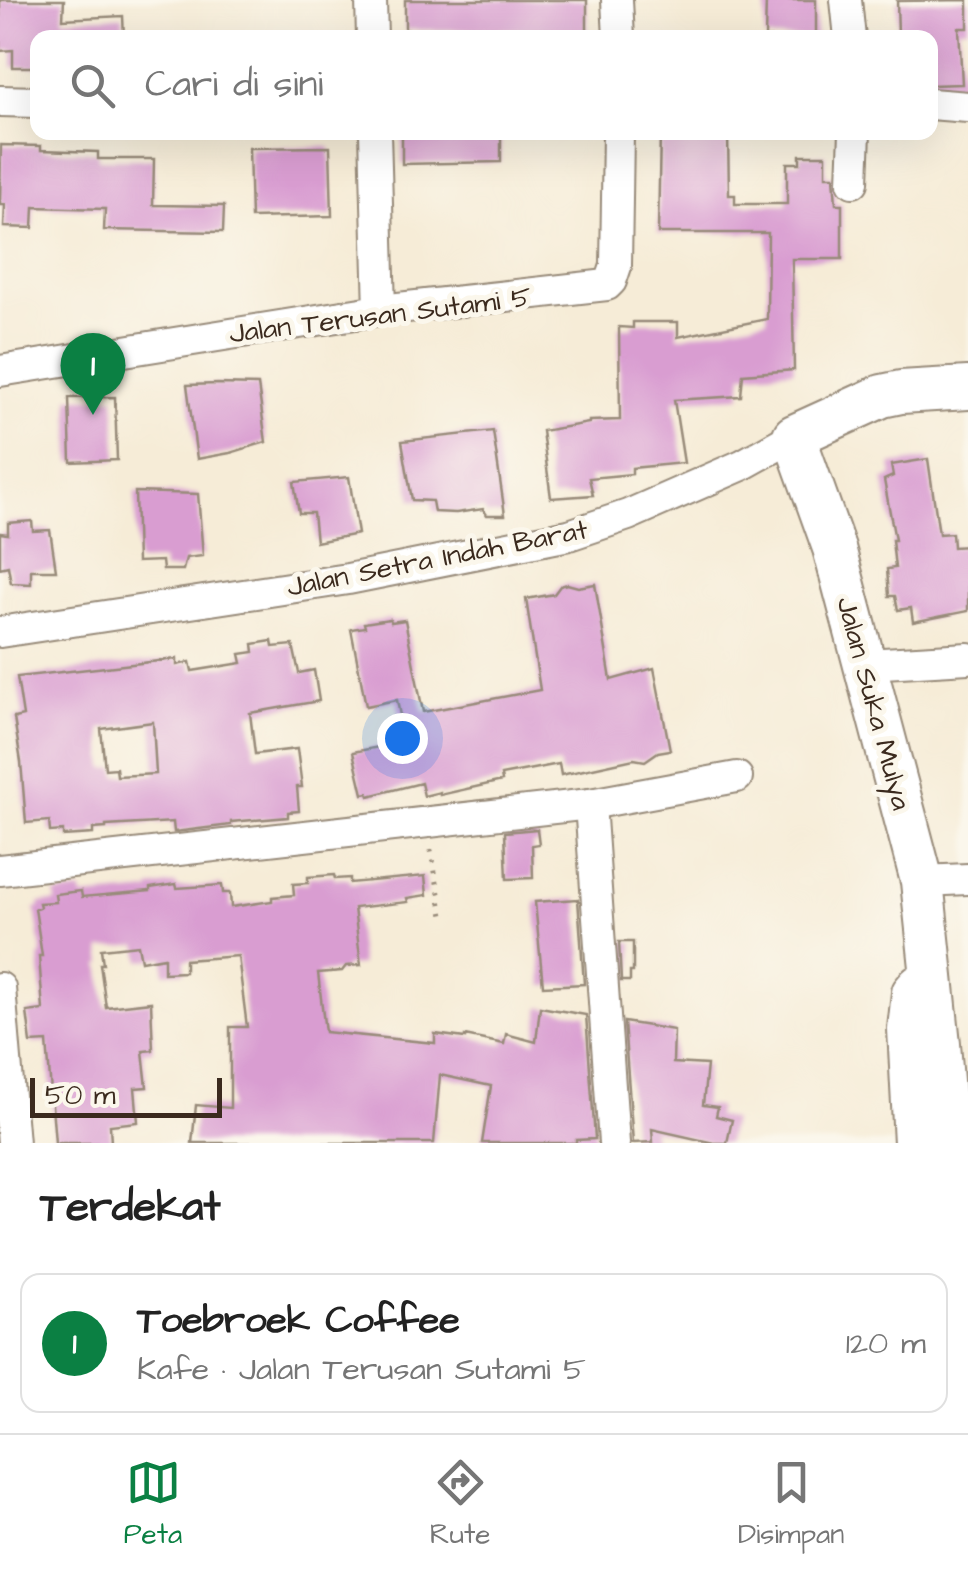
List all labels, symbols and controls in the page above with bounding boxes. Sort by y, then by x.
search box [30,30,938,140]
icon: search [65,58,120,113]
text: Cari di sini [145,59,323,111]
street label: Jalan Terusan Sutami 5 [227,278,533,353]
pin: 1 [61,332,126,415]
street label: Jalan Setra Indah Barat [284,510,592,607]
street label: Jalan Suka Mulya [824,592,921,815]
your location [377,713,428,764]
scale bar [30,1073,222,1118]
text: 50 m [45,1076,116,1115]
text: Terdekat [40,1179,220,1237]
text: Toebroek Coffee [137,1295,460,1347]
text: 1 [72,1321,77,1366]
text: 120 m [846,1321,926,1366]
text: Kafe · Jalan Terusan Sutami 5 [137,1347,586,1392]
tab: Peta [124,1455,182,1554]
tab: Rute [430,1455,490,1554]
tab: Disimpan [738,1455,844,1554]

